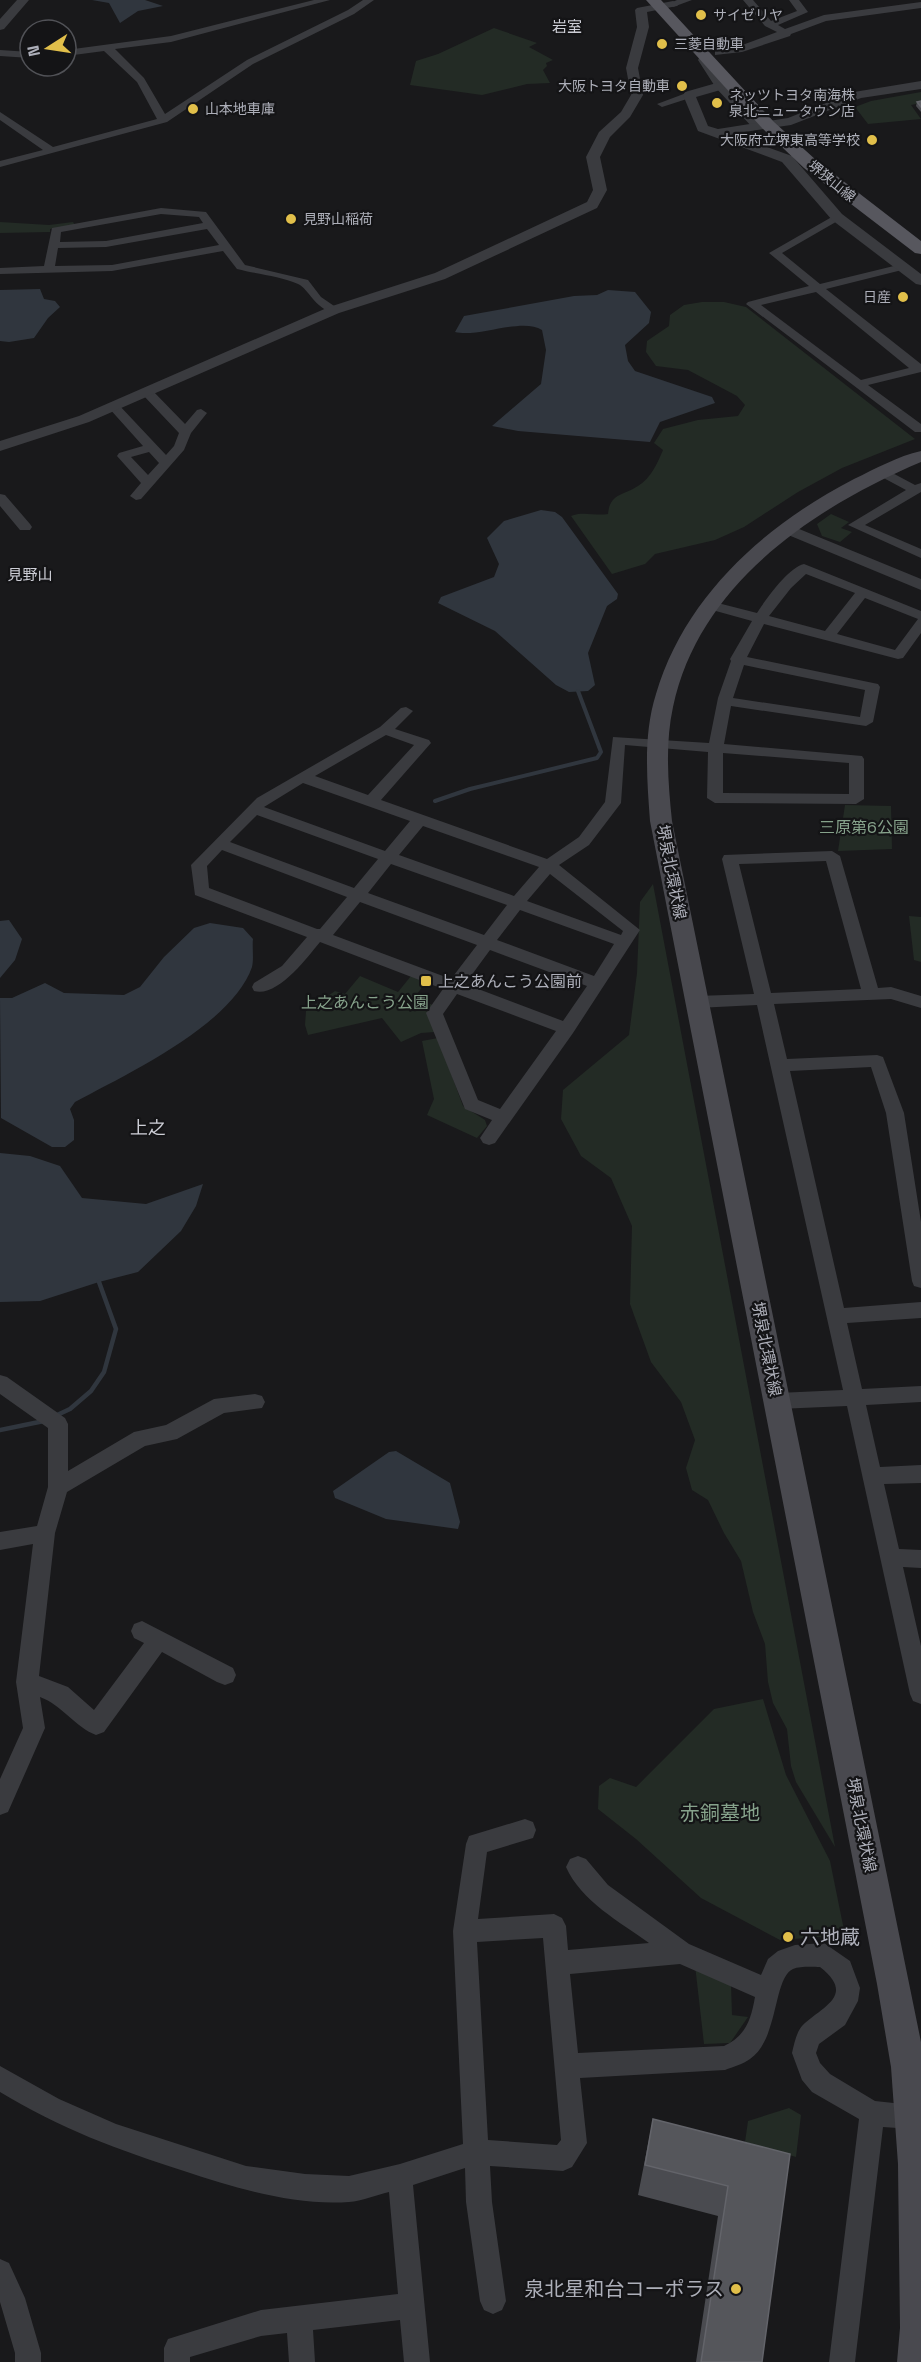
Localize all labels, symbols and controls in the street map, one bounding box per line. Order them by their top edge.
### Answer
place label: サイゼリヤ [713,6,783,24]
marker: サイゼリヤ [694,8,708,22]
district label: 岩室 [552,17,582,36]
north arrow [18,18,78,78]
place label: 三菱自動車 [674,35,744,53]
marker: 三菱自動車 [655,37,669,51]
text: N [22,44,45,58]
place label: 大阪トヨタ自動車 [558,77,670,95]
marker: 大阪トヨタ自動車 [675,79,689,93]
place label: ネッツトヨタ南海株 泉北ニュータウン店 [729,86,855,120]
marker: ネッツトヨタ南海株 泉北ニュータウン店 [710,96,724,110]
place label: 山本地車庫 [205,100,275,118]
marker: 山本地車庫 [186,102,200,116]
place label: 大阪府立堺東高等学校 [720,131,860,149]
marker: 大阪府立堺東高等学校 [865,133,879,147]
street label: 堺狭山線 [805,156,859,206]
place label: 見野山稲荷 [303,210,373,228]
marker: 見野山稲荷 [284,212,298,226]
place label: 日産 [863,288,891,306]
marker: 日産 [896,290,910,304]
district label: 見野山 [7,565,53,584]
park label: 三原第6公園 [819,817,909,838]
street label: 堺泉北環状線 [652,823,691,921]
place label: 上之あんこう公園前 [438,971,582,992]
marker: 上之あんこう公園前 [419,974,433,988]
park label: 上之あんこう公園 [301,992,429,1013]
district label: 上之 [130,1116,166,1139]
street label: 堺泉北環状線 [747,1300,786,1398]
street label: 堺泉北環状線 [842,1776,881,1874]
park label: 赤銅墓地 [680,1800,760,1826]
place label: 六地蔵 [800,1924,860,1950]
marker: 六地蔵 [781,1930,795,1944]
place label: 泉北星和台コーポラス [524,2276,724,2302]
marker: 泉北星和台コーポラス [729,2282,743,2296]

